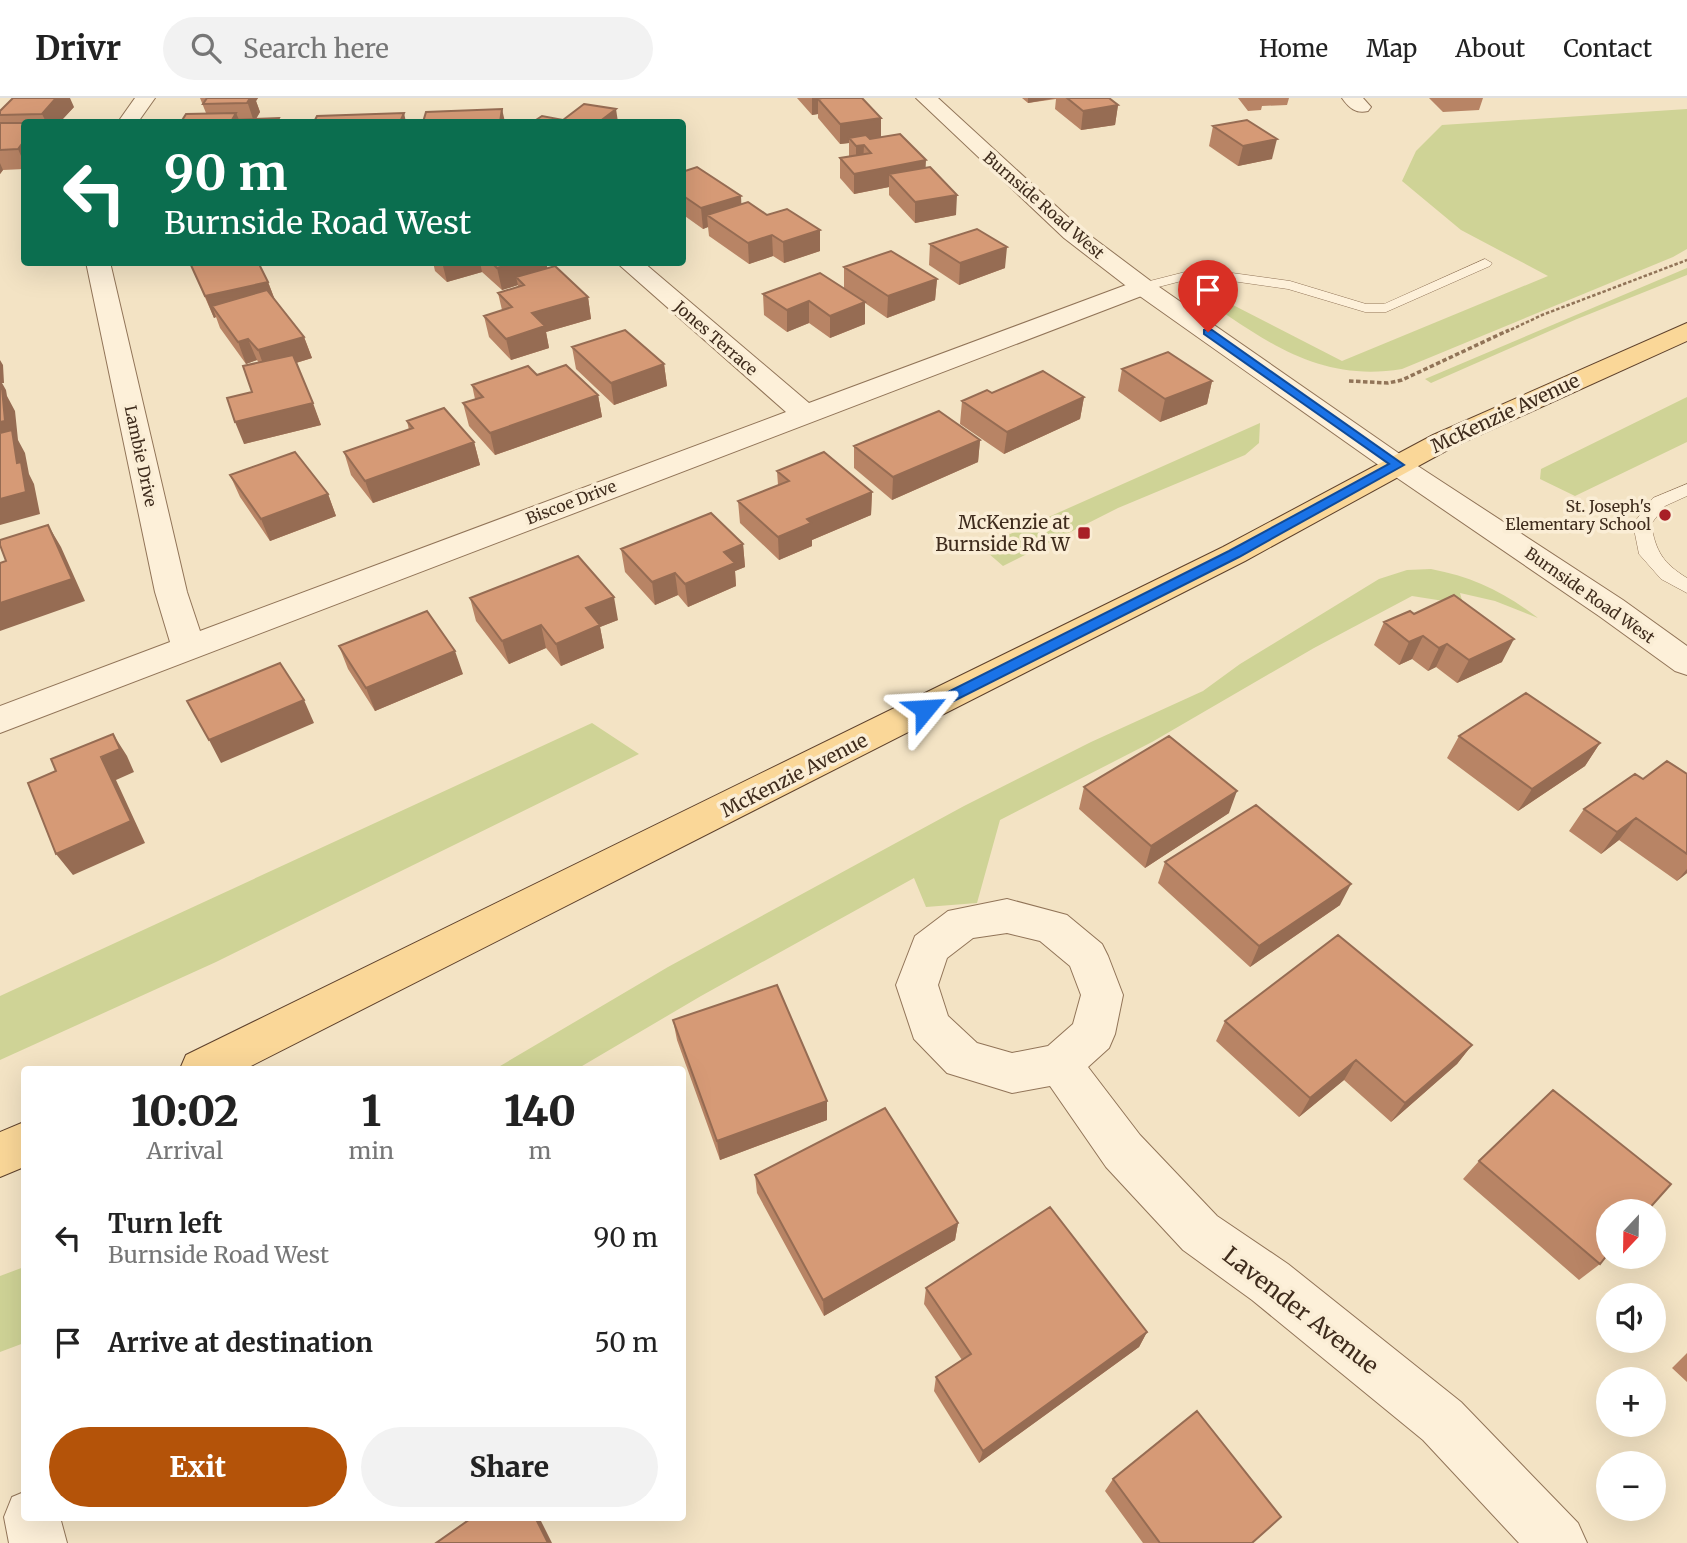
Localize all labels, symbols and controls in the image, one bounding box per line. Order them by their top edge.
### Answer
search box [163,17,653,80]
text: Drivr [35,28,121,69]
icon: search [187,29,225,67]
text: Search here [243,32,389,65]
text: Home [1259,33,1328,64]
text: Map [1366,33,1417,64]
text: About [1455,33,1525,64]
text: Contact [1563,33,1652,64]
text: 90 m [164,142,288,203]
icon: left [49,147,140,238]
street label: Burnside Road West [979,147,1109,263]
text: Burnside Road West [164,203,471,243]
pin [1178,260,1238,332]
icon: arrive [1189,271,1227,309]
street label: Jones Terrace [670,296,762,380]
street label: McKenzie Avenue [1427,368,1583,458]
street label: Lambie Drive [121,404,161,508]
street label: Biscoe Drive [523,476,619,528]
place label: St. Joseph's Elementary School [1505,496,1651,534]
marker: St. Joseph's Elementary School [1657,507,1673,523]
place label: McKenzie at Burnside Rd W [935,510,1071,556]
marker: McKenzie at Burnside Rd W [1076,525,1092,541]
street label: Burnside Road West [1521,543,1659,648]
position arrow [888,672,962,746]
street label: McKenzie Avenue [717,728,871,822]
text: 10:02 [131,1085,239,1137]
text: 1 [362,1085,381,1137]
text: 140 [504,1085,576,1137]
text: Arrival [146,1136,223,1165]
text: min [349,1136,394,1165]
text: m [529,1136,551,1165]
north arrow [1596,1199,1666,1269]
map controls [1596,1199,1666,1521]
text: Turn left [108,1207,222,1240]
icon: left [49,1219,87,1257]
text: 90 m [594,1221,658,1254]
text: Burnside Road West [108,1240,329,1269]
street label: Lavender Avenue [1217,1240,1385,1380]
button: sound [1596,1283,1666,1353]
icon: arrive [49,1324,87,1362]
text: Arrive at destination [108,1326,373,1359]
text: 50 m [594,1326,658,1359]
button: + [1596,1367,1666,1437]
button: Exit [49,1427,347,1507]
button: Share [361,1427,658,1507]
button: − [1596,1451,1666,1521]

